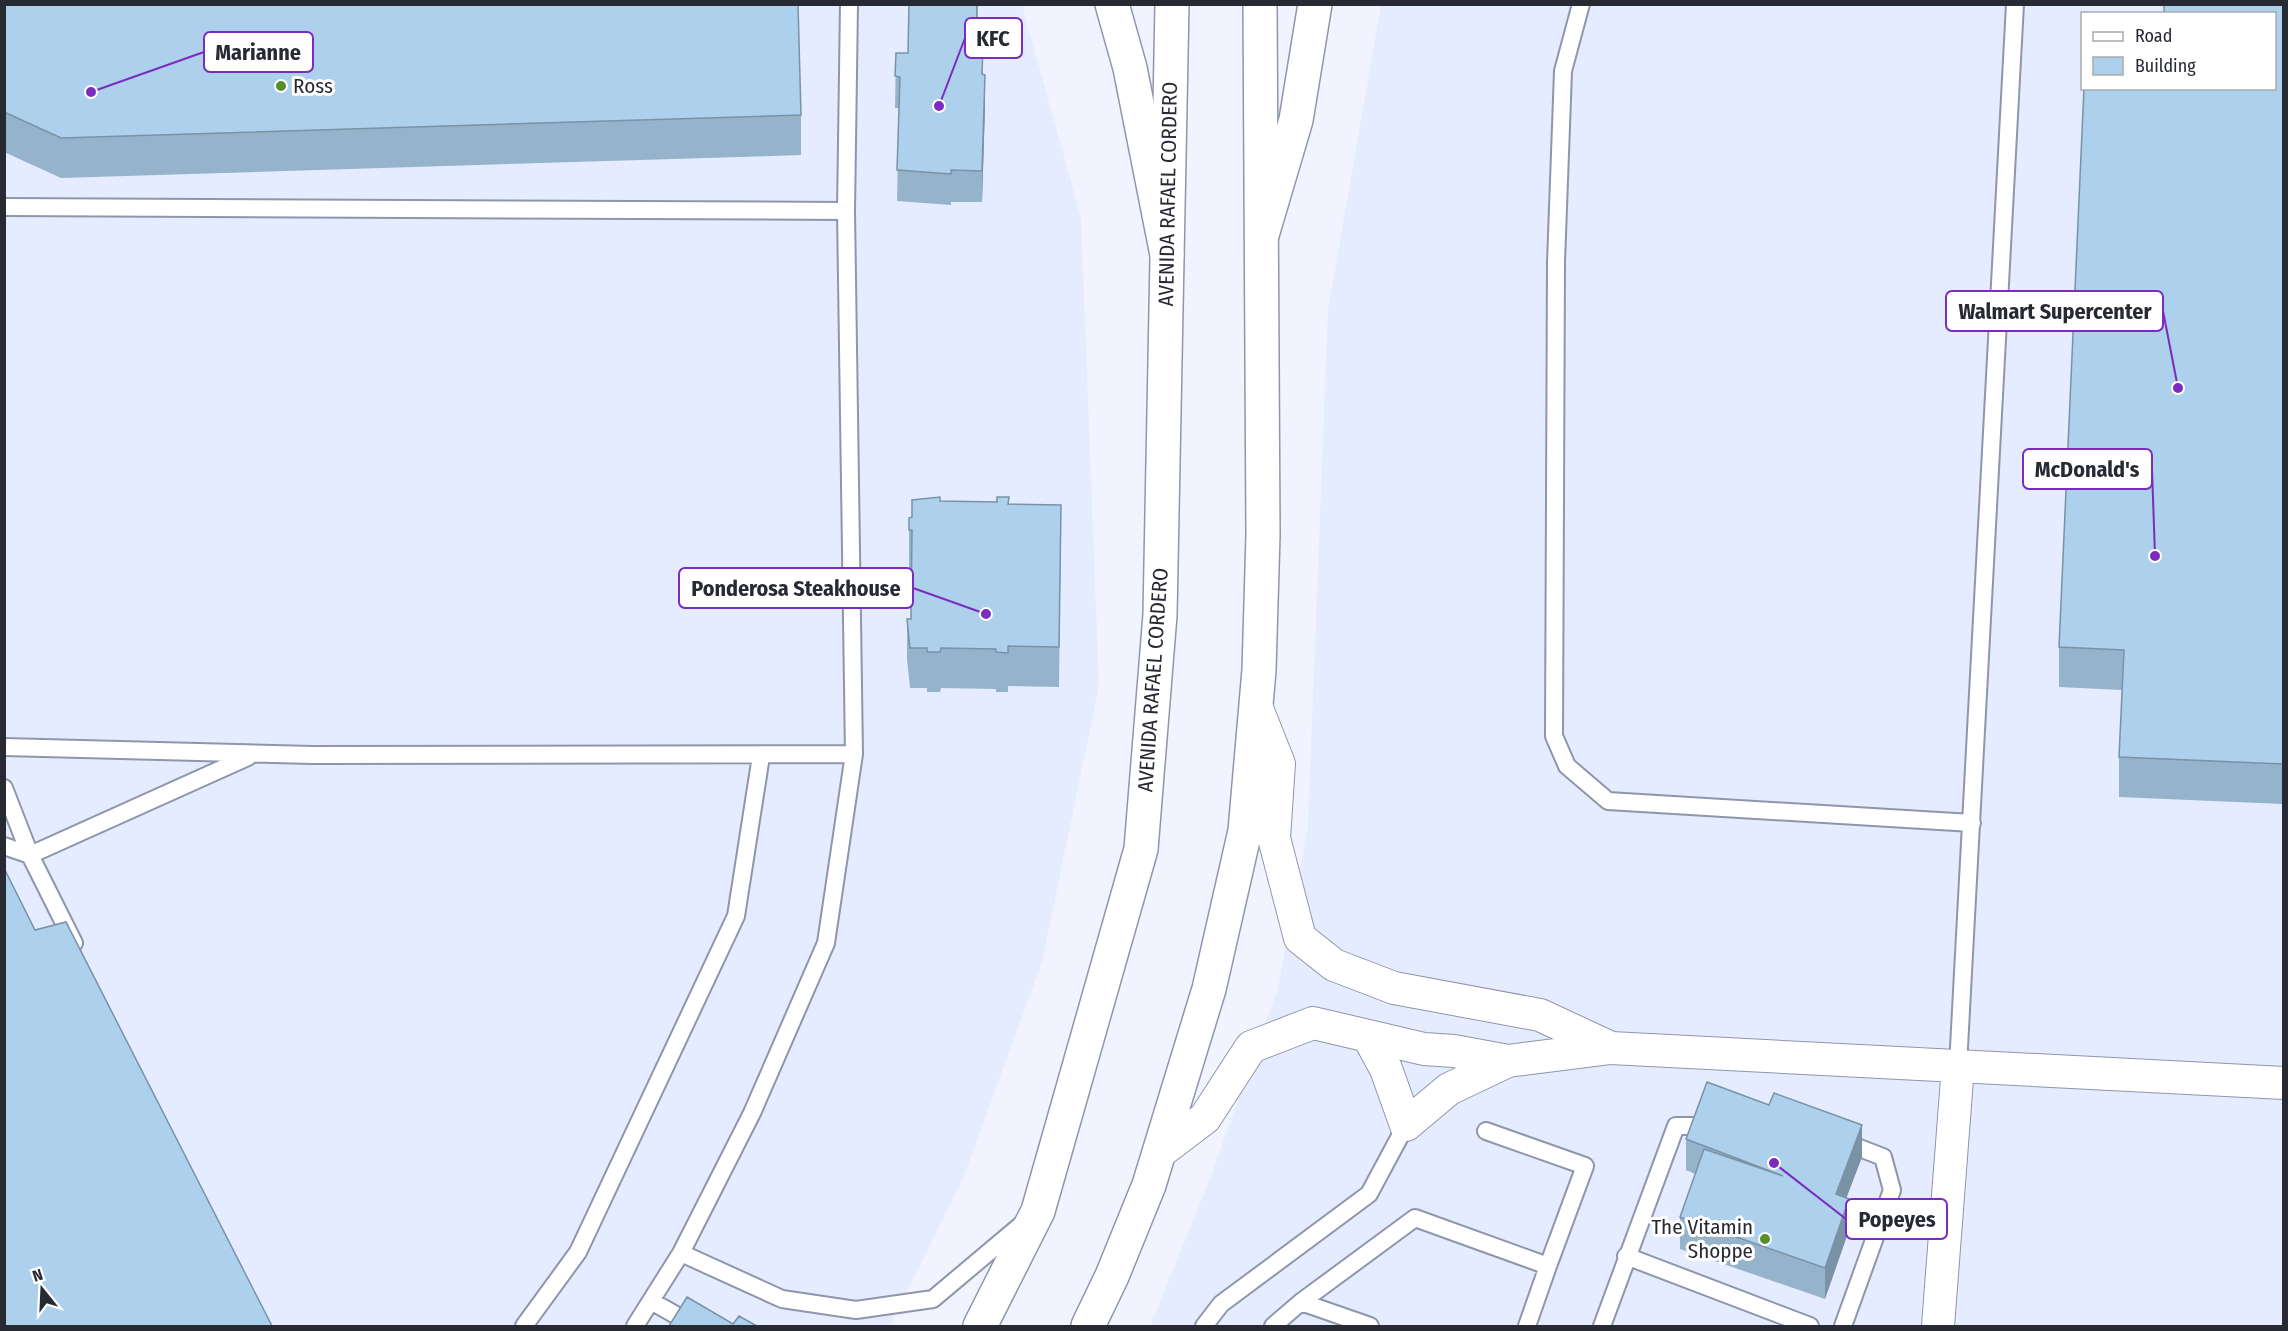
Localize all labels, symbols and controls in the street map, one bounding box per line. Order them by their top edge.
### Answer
legend [2081,12,2276,90]
callout: KFC [965,18,1022,58]
text: KFC [976,25,1010,52]
text: Road [2135,25,2172,47]
callout: Marianne [204,32,313,72]
text: Marianne [215,39,301,66]
text: Building [2135,55,2196,77]
place label: Ross [293,73,333,99]
marker: Ross [274,79,288,93]
street label: AVENIDA RAFAEL CORDERO [1153,81,1183,307]
callout: Walmart Supercenter [1946,291,2163,331]
text: Walmart Supercenter [1959,298,2152,325]
callout: McDonald's [2023,449,2152,489]
text: McDonald's [2035,456,2140,483]
street label: AVENIDA RAFAEL CORDERO [1132,567,1174,793]
callout: Ponderosa Steakhouse [679,568,913,608]
text: Ponderosa Steakhouse [691,575,901,602]
callout: Popeyes [1846,1199,1947,1239]
text: Popeyes [1858,1206,1936,1233]
place label: The Vitamin Shoppe [1651,1214,1753,1264]
marker: The Vitamin Shoppe [1758,1232,1772,1246]
north arrow [12,1259,72,1319]
text: N [30,1265,45,1286]

